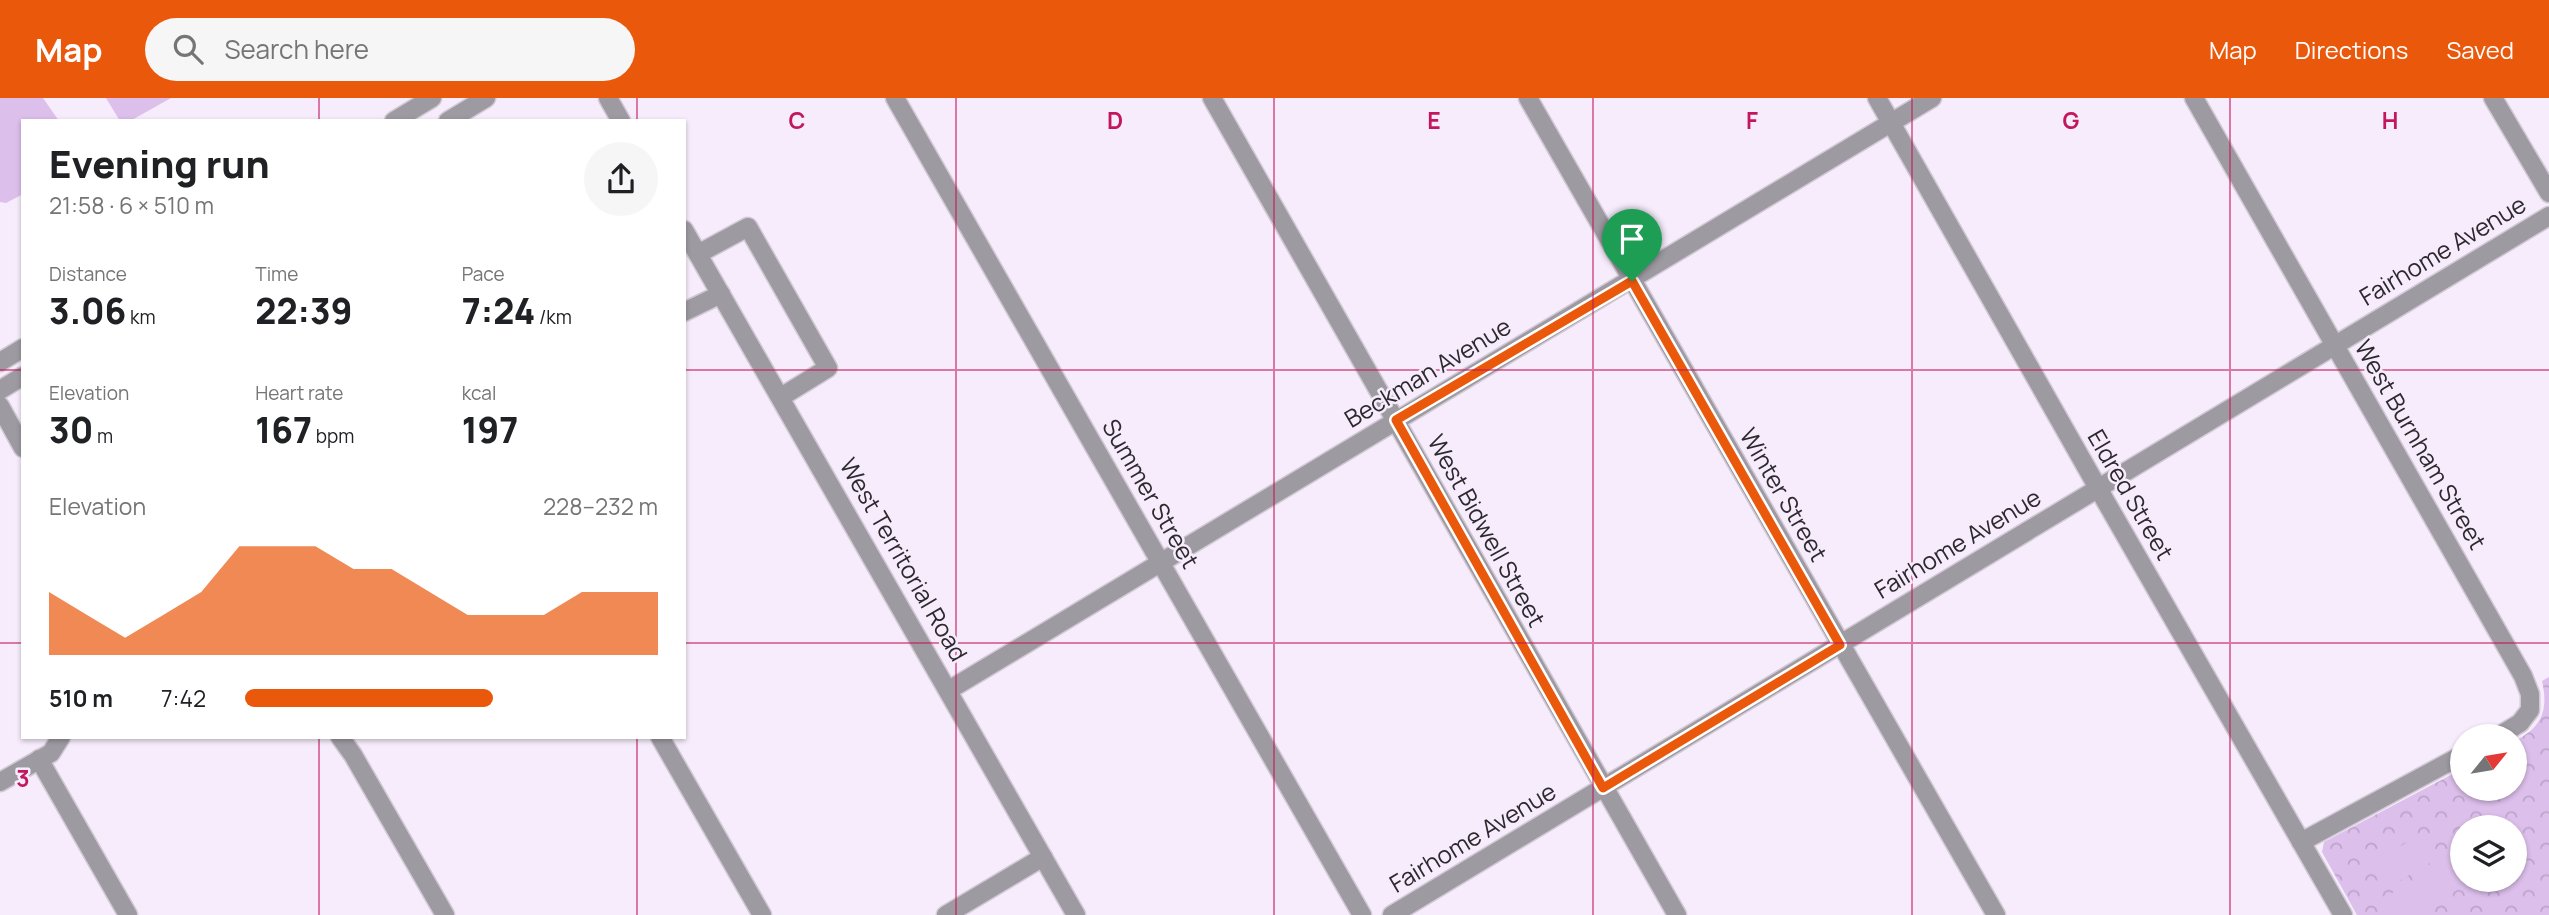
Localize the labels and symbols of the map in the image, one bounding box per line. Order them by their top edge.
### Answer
text: C [789,104,806,136]
text: D [1107,104,1123,136]
text: E [1427,104,1441,136]
text: F [1746,104,1758,136]
text: G [2063,104,2080,136]
text: H [2382,104,2398,136]
street label: Fairhome Avenue [2353,187,2532,313]
pin [1602,209,1662,281]
street label: Beckman Avenue [1338,309,1517,434]
street label: West Burnham Street [2348,333,2495,555]
street label: Summer Street [1095,412,1208,574]
street label: Winter Street [1733,422,1836,567]
street label: Eldred Street [2081,423,2182,565]
street label: West Bidwell Street [1421,428,1554,632]
street label: West Territorial Road [833,452,976,667]
street label: Fairhome Avenue [1868,480,2047,606]
north arrow [2450,724,2527,802]
text: 3 [16,762,30,794]
street label: Fairhome Avenue [1383,774,1562,900]

